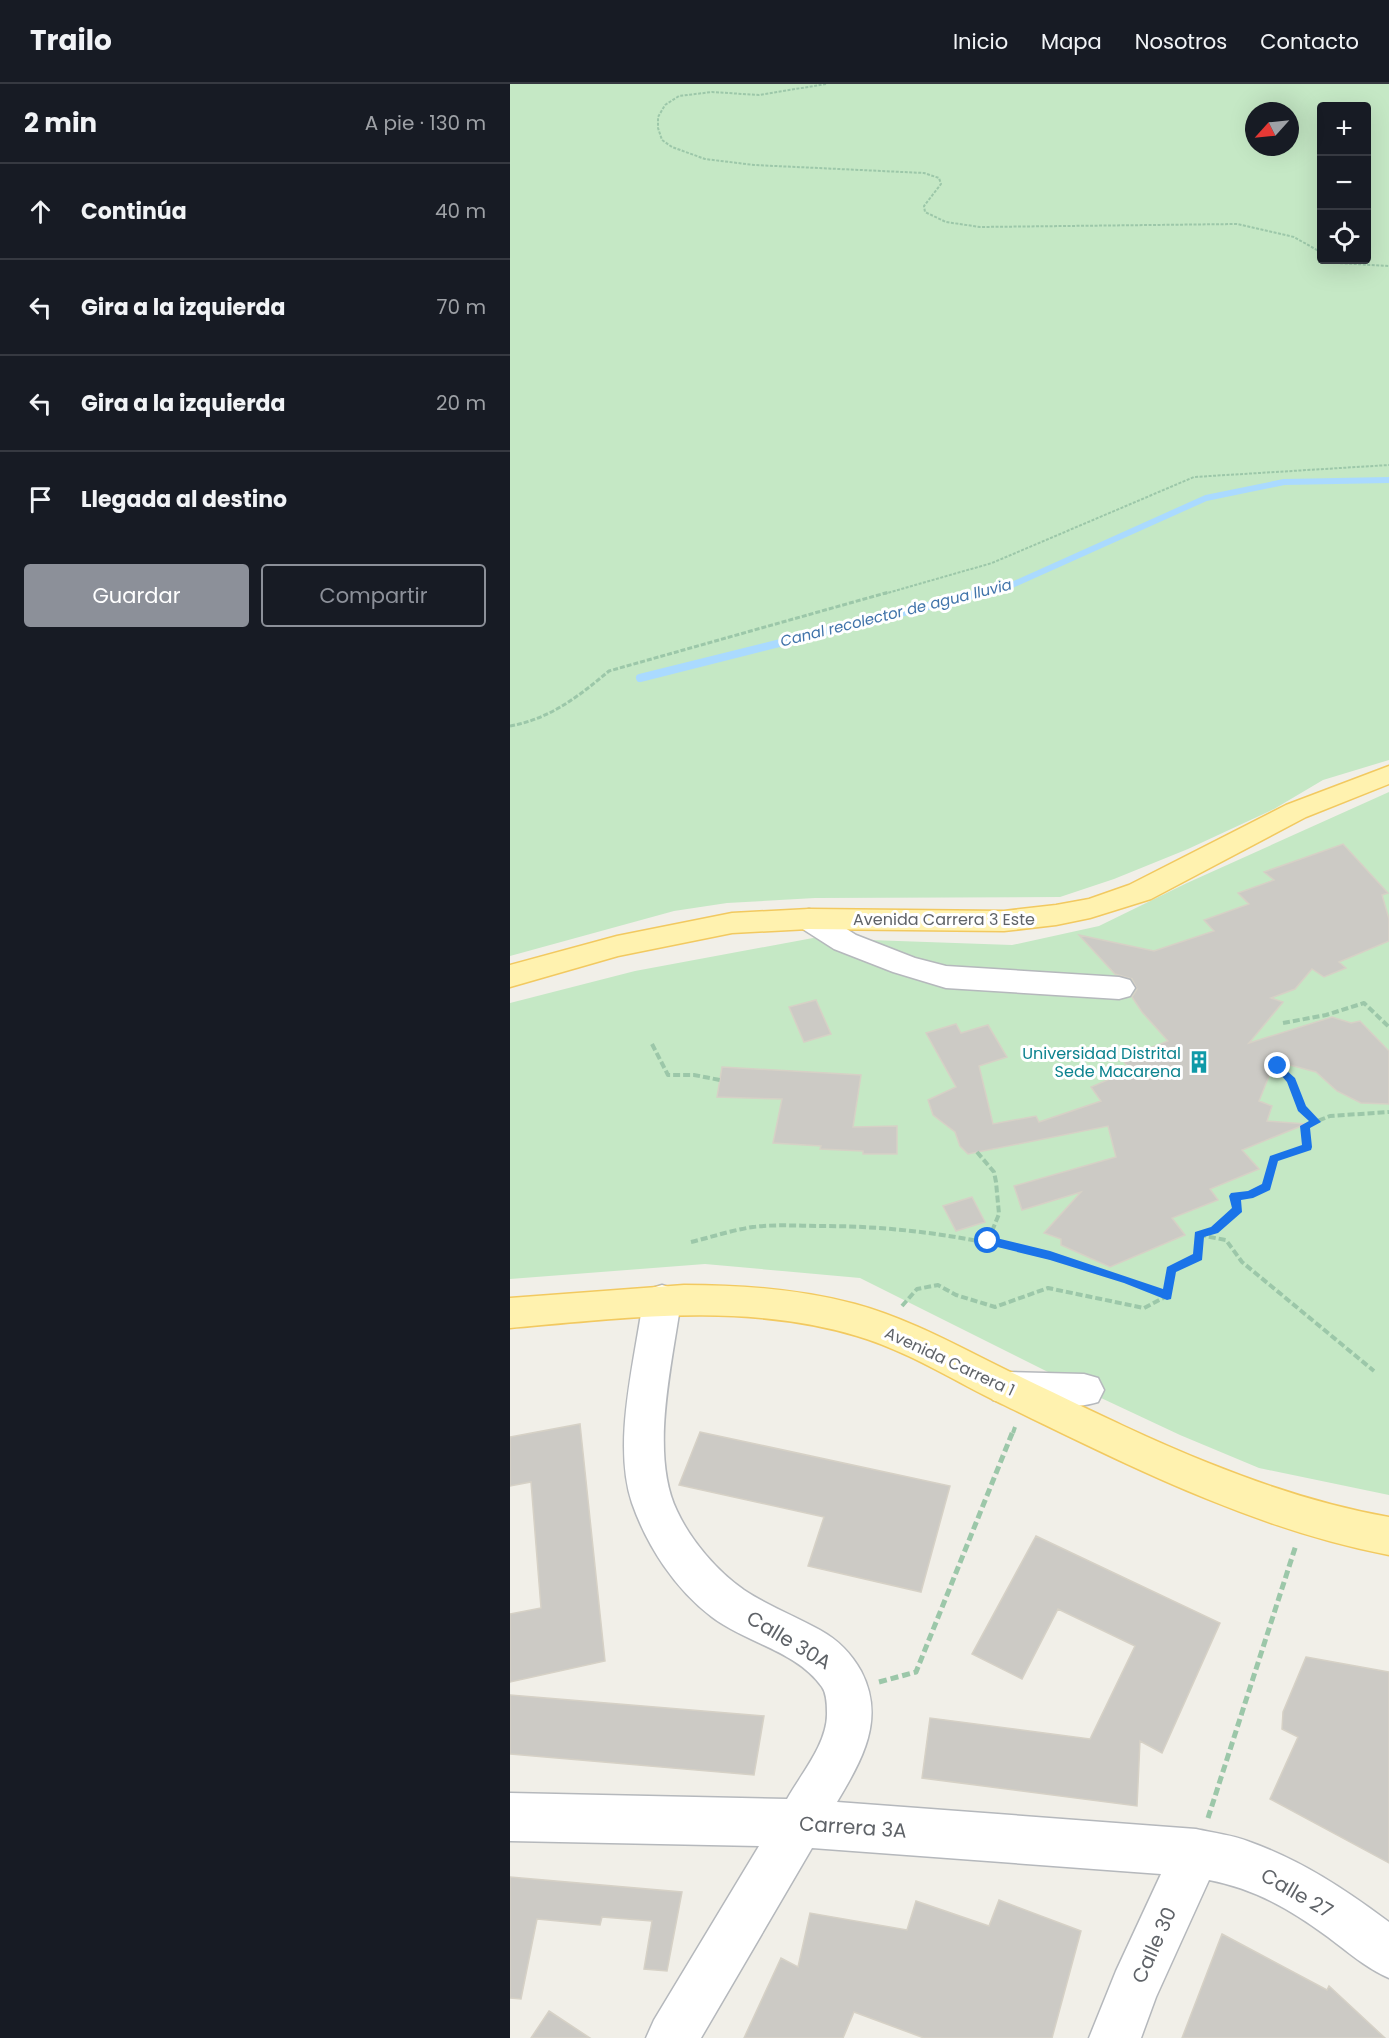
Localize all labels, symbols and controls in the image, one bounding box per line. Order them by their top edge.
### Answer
text: Trailo [30,21,112,60]
text: Inicio [953,27,1008,56]
text: Mapa [1041,27,1102,56]
text: Nosotros [1135,27,1227,56]
text: Contacto [1260,27,1359,56]
north arrow [1245,102,1299,156]
map controls [1317,102,1371,264]
button: + [1317,102,1371,156]
text: 2 min [24,105,97,141]
text: A pie · 130 m [365,109,486,137]
button: − [1317,156,1371,210]
icon: ahead [24,195,57,228]
text: Continúa [81,196,187,227]
text: 40 m [435,197,486,225]
button: locate [1317,210,1371,264]
icon: left [24,291,57,324]
text: Gira a la izquierda [81,292,285,323]
text: 70 m [437,293,486,321]
icon: left [24,387,57,420]
text: Gira a la izquierda [81,388,285,419]
text: 20 m [436,389,486,417]
icon: arrive [24,483,57,516]
text: Llegada al destino [81,484,287,515]
button: Guardar [24,564,249,627]
button: Compartir [261,564,486,627]
water label: Canal recolector de agua lluvia [778,574,1014,652]
street label: Avenida Carrera 3 Este [853,908,1035,931]
place label: Universidad Distrital Sede Macarena [1022,1042,1181,1083]
building icon: Universidad Distrital Sede Macarena [1186,1049,1212,1075]
route end [1264,1052,1290,1078]
route start [974,1227,1000,1253]
street label: Avenida Carrera 1 [881,1321,1019,1402]
street label: Calle 30A [741,1604,837,1676]
street label: Carrera 3A [798,1809,908,1845]
street label: Calle 27 [1256,1861,1338,1925]
street label: Calle 30 [1125,1902,1183,1988]

